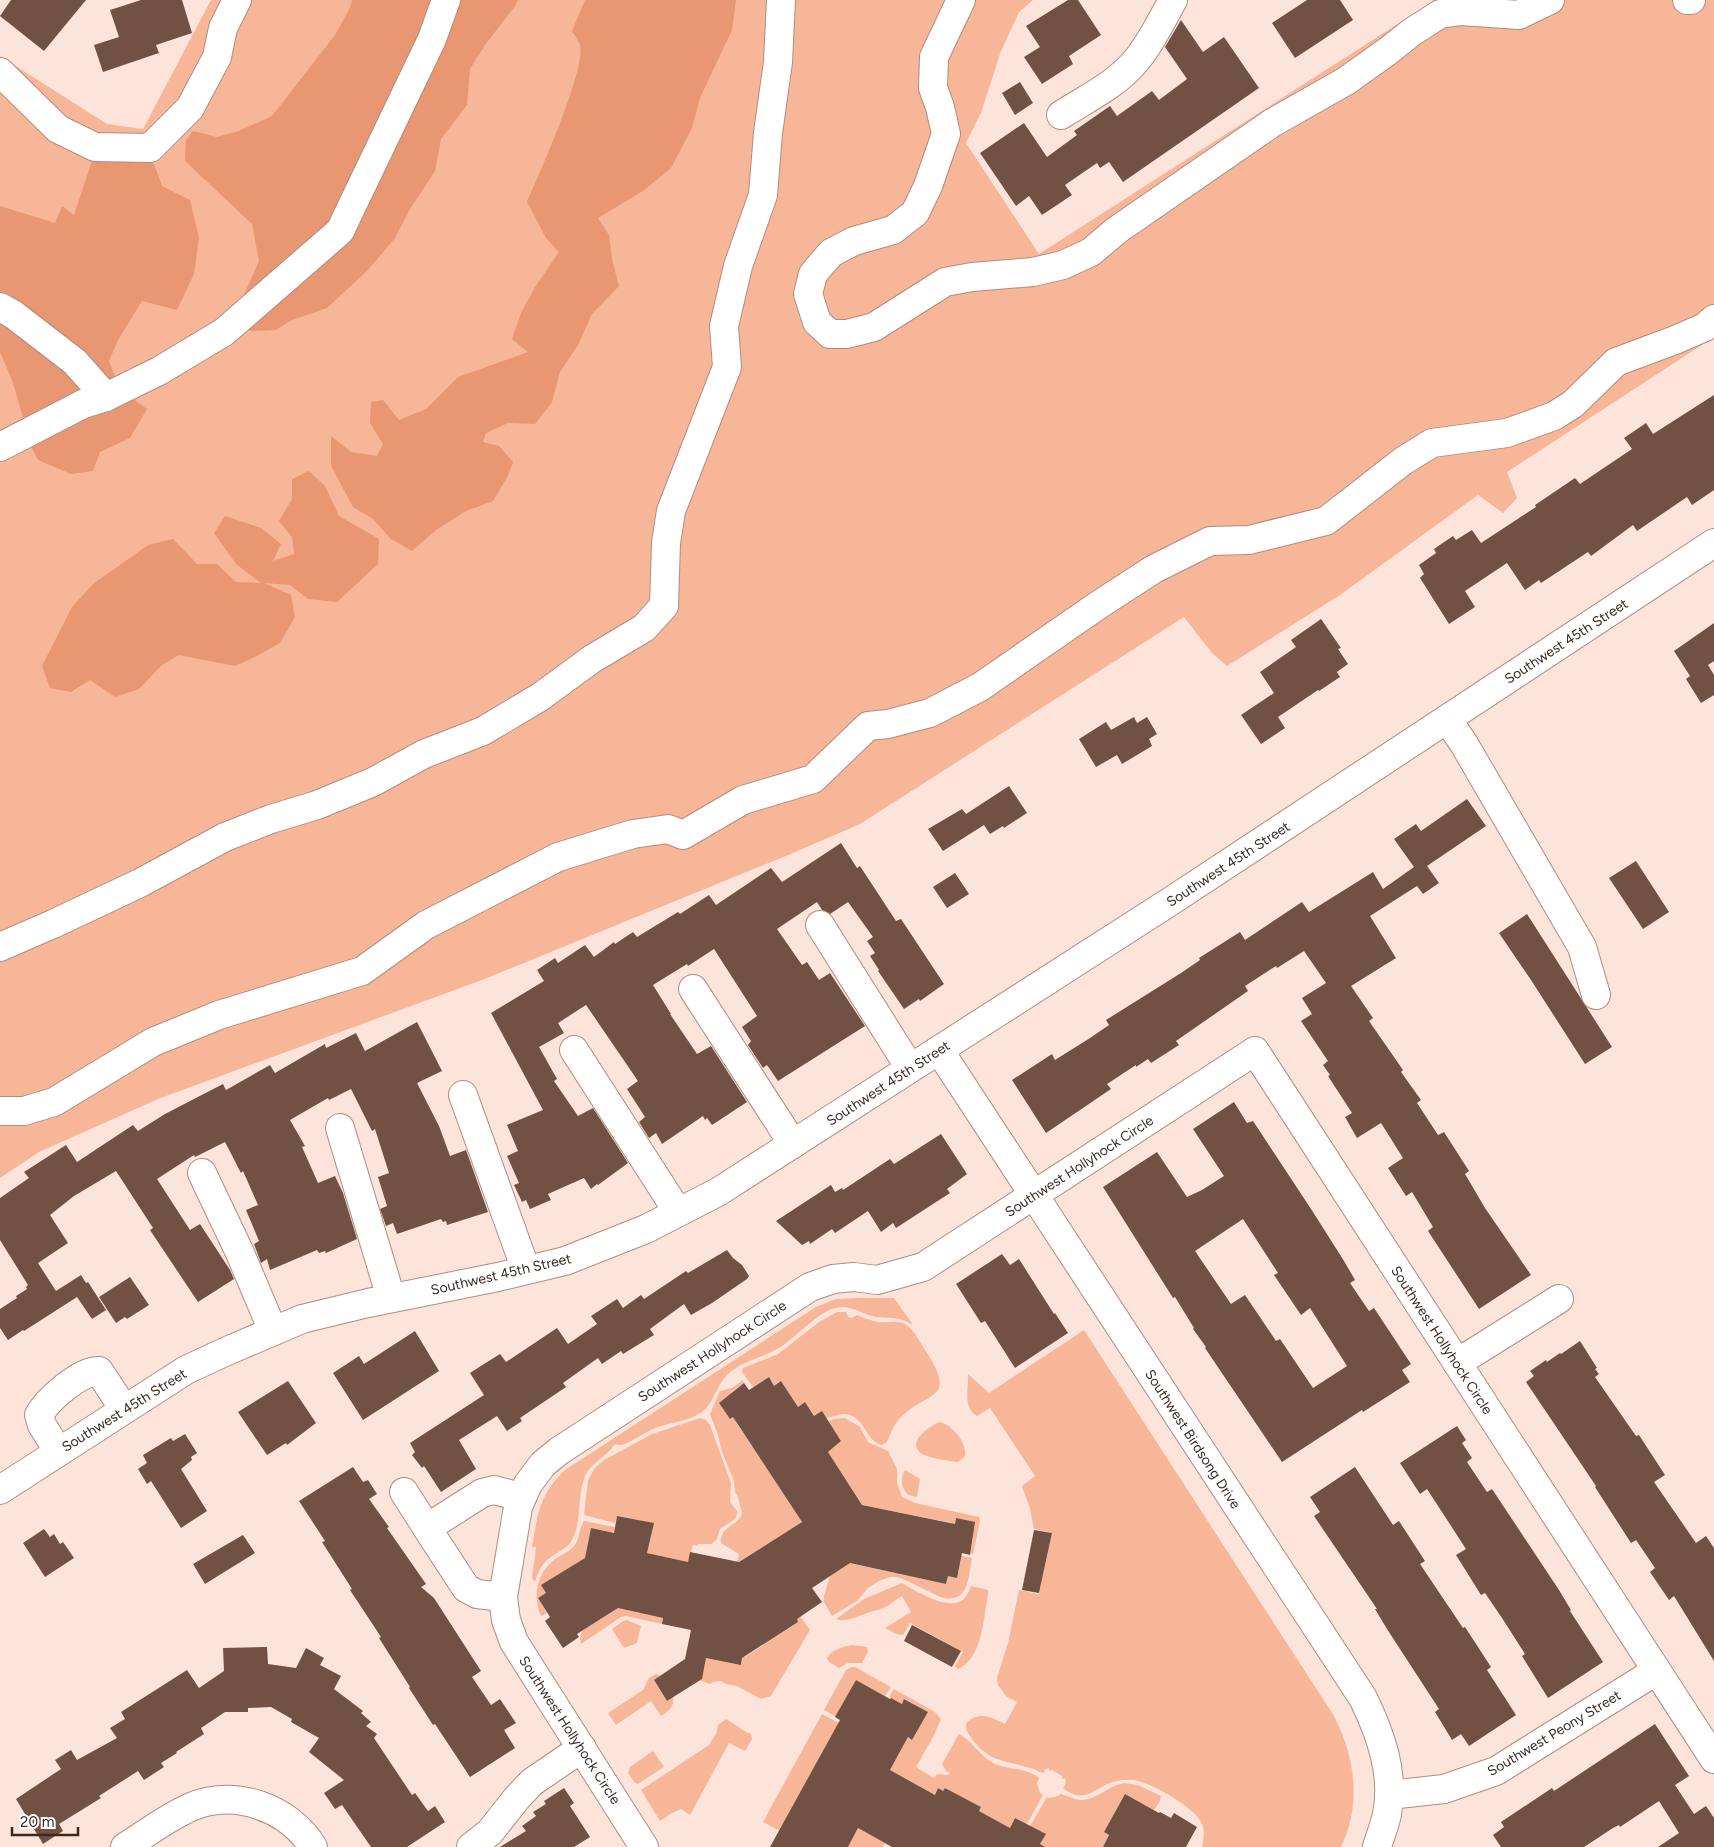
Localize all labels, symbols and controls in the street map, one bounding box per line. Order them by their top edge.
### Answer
street label: Southwest 45th Street [1501,595,1631,688]
street label: Southwest 45th Street [1163,818,1293,911]
street label: Southwest 45th Street [823,1037,953,1130]
street label: Southwest Hollyhock Circle [1002,1112,1157,1221]
street label: Southwest 45th Street [429,1250,573,1299]
street label: Southwest Hollyhock Circle [1387,1263,1496,1418]
street label: Southwest Hollyhock Circle [635,1297,790,1406]
street label: Southwest 45th Street [59,1365,190,1456]
street label: Southwest Birdsong Drive [1141,1367,1244,1512]
street label: Southwest Hollyhock Circle [515,1653,624,1808]
street label: Southwest Peony Street [1484,1687,1624,1780]
scale bar [12,1804,79,1836]
text: 20 m [20,1813,54,1831]

